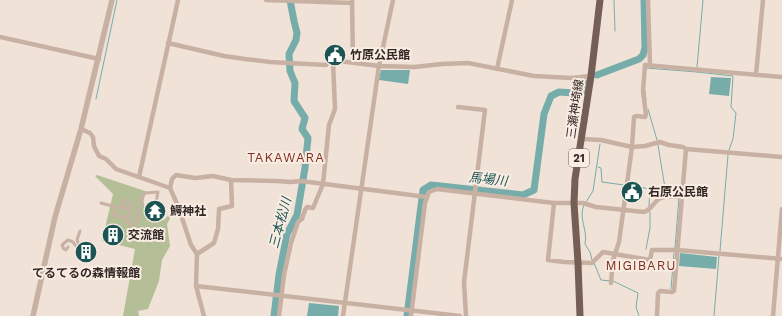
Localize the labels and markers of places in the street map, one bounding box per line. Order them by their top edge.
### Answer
public building icon: 竹原公民館 [322,42,348,68]
place label: 竹原公民館 [350,48,410,62]
public building icon: 右原公民館 [619,179,645,205]
place label: 右原公民館 [648,185,708,199]
temple icon: 鰐神社 [142,198,168,224]
place label: 鰐神社 [170,204,206,218]
building icon: 交流館 [100,222,126,248]
place label: 交流館 [128,228,164,242]
building icon: てるてるの森情報館 [73,239,99,265]
place label: てるてるの森情報館 [32,266,140,280]

